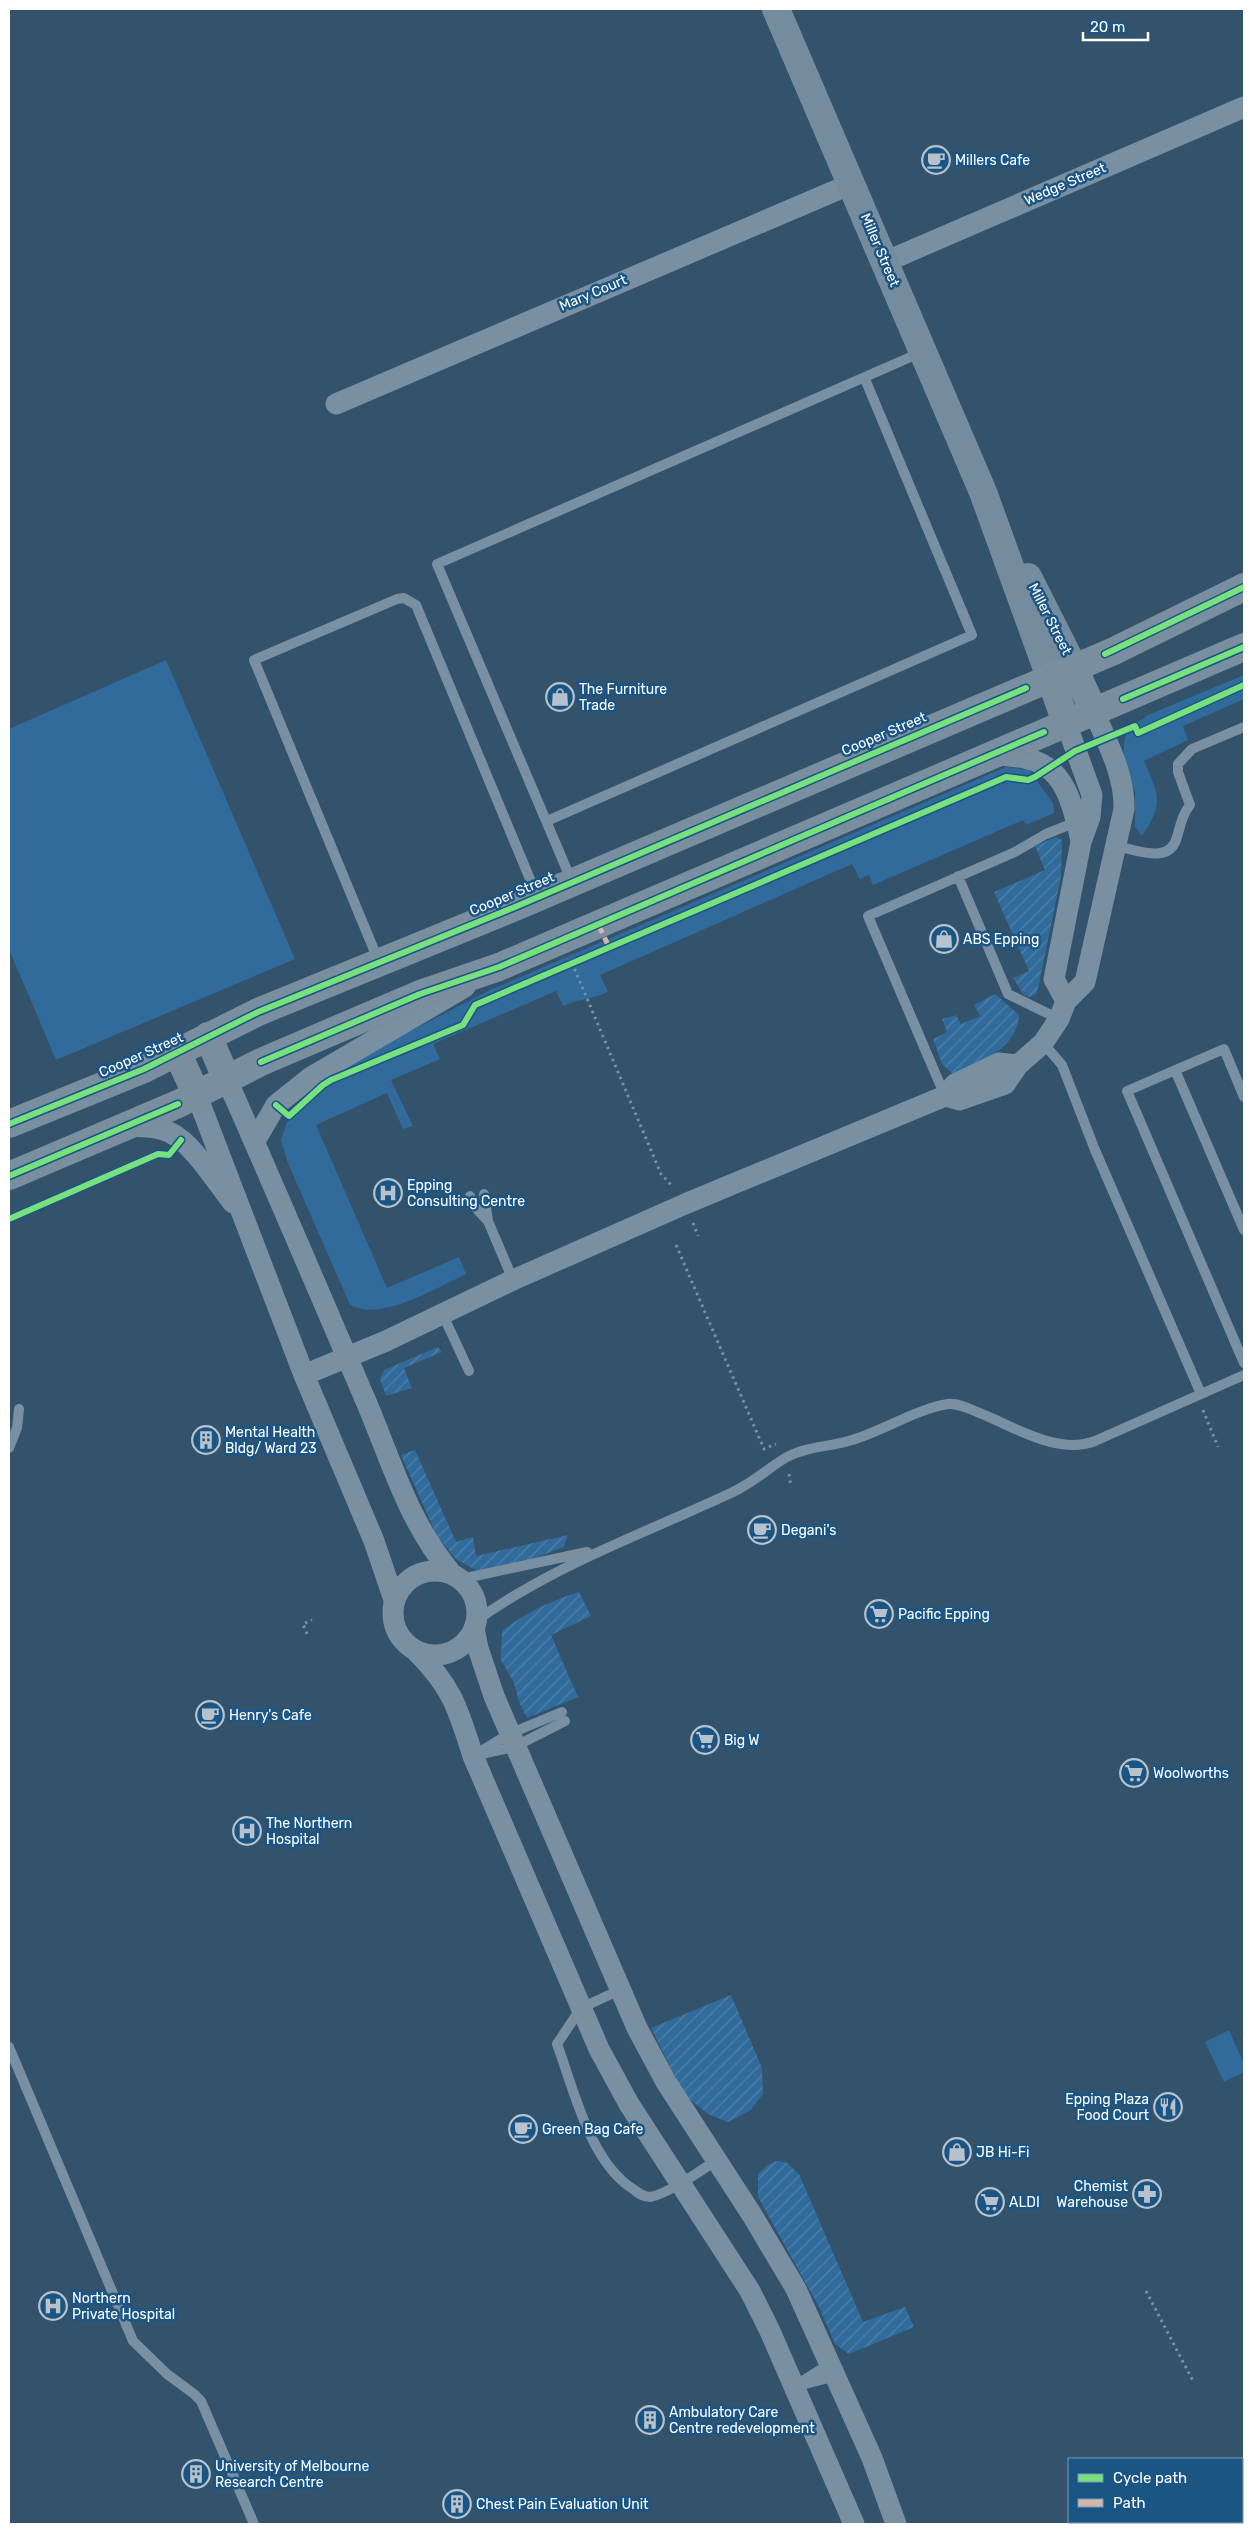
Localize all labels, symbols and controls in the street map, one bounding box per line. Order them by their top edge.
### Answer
scale bar [1083,10,1148,42]
text: 20 m [1090,18,1125,36]
cafe icon: Millers Cafe [921,145,951,175]
place label: Millers Cafe [955,152,1030,169]
street label: Wedge Street [1022,159,1109,209]
street label: Miller Street [857,211,903,290]
street label: Mary Court [557,271,630,315]
street label: Miller Street [1025,580,1076,658]
place label: The Furniture Trade [579,681,667,714]
shop icon: The Furniture Trade [545,682,575,712]
street label: Cooper Street [839,708,929,760]
street label: Cooper Street [467,868,557,920]
shop icon: ABS Epping [929,924,959,954]
place label: ABS Epping [963,931,1039,948]
street label: Cooper Street [96,1029,186,1081]
place label: Epping Consulting Centre [407,1177,525,1210]
hospital icon: Epping Consulting Centre [373,1178,403,1208]
place label: Mental Health Bldg/ Ward 23 [225,1424,317,1457]
building icon: Mental Health Bldg/ Ward 23 [191,1425,221,1455]
cafe icon: Degani's [747,1515,777,1545]
place label: Degani's [781,1522,836,1539]
supermarket icon: Pacific Epping [864,1599,894,1629]
place label: Pacific Epping [898,1606,990,1623]
cafe icon: Henry's Cafe [195,1700,225,1730]
place label: Henry's Cafe [229,1707,312,1724]
supermarket icon: Big W [690,1725,720,1755]
place label: Big W [724,1732,760,1749]
supermarket icon: Woolworths [1119,1758,1149,1788]
place label: Woolworths [1153,1765,1229,1782]
place label: The Northern Hospital [266,1815,352,1848]
hospital icon: The Northern Hospital [232,1816,262,1846]
place label: Epping Plaza Food Court [1065,2091,1150,2124]
restaurant icon: Epping Plaza Food Court [1153,2092,1183,2122]
cafe icon: Green Bag Cafe [508,2114,538,2144]
place label: Green Bag Cafe [542,2121,643,2138]
shop icon: JB Hi-Fi [942,2137,972,2167]
place label: JB Hi-Fi [976,2144,1029,2161]
place label: Chemist Warehouse [1056,2178,1129,2211]
pharmacy icon: Chemist Warehouse [1132,2179,1162,2209]
supermarket icon: ALDI [975,2187,1005,2217]
place label: ALDI [1009,2194,1040,2211]
place label: Northern Private Hospital [72,2290,175,2323]
hospital icon: Northern Private Hospital [38,2291,68,2321]
place label: Ambulatory Care Centre redevelopment [669,2404,815,2437]
building icon: Ambulatory Care Centre redevelopment [635,2405,665,2435]
place label: University of Melbourne Research Centre [215,2458,370,2491]
legend [1068,2458,1243,2523]
building icon: University of Melbourne Research Centre [181,2459,211,2489]
text: Cycle path [1113,2469,1187,2487]
building icon: Chest Pain Evaluation Unit [442,2489,472,2519]
text: Path [1113,2494,1146,2512]
place label: Chest Pain Evaluation Unit [476,2496,649,2513]

